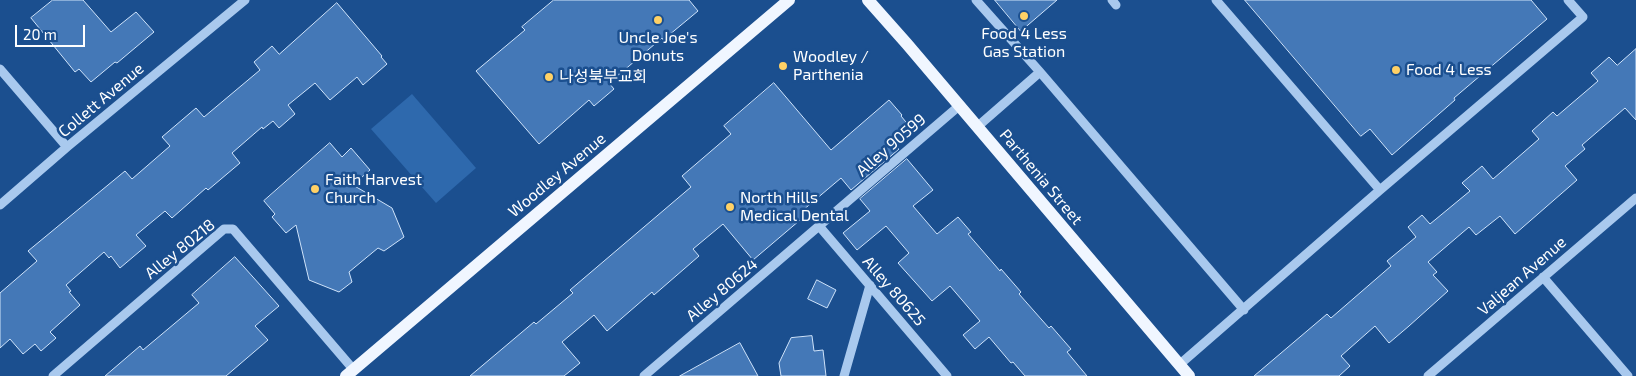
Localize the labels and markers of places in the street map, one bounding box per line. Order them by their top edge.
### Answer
marker: Food 4 Less Gas Station [1018,10,1030,22]
marker: Uncle Joe's Donuts [652,14,664,26]
place label: Food 4 Less Gas Station [981,24,1067,62]
place label: Uncle Joe's Donuts [618,28,698,66]
place label: Woodley / Parthenia [793,47,869,85]
marker: Woodley / Parthenia [777,60,789,72]
place label: Food 4 Less [1406,60,1492,80]
marker: Food 4 Less [1390,64,1402,76]
place label: 나성북부교회 [559,67,647,87]
marker: 나성북부교회 [543,71,555,83]
place label: Faith Harvest Church [325,170,422,208]
marker: Faith Harvest Church [309,183,321,195]
place label: North Hills Medical Dental [740,188,849,226]
marker: North Hills Medical Dental [724,201,736,213]

